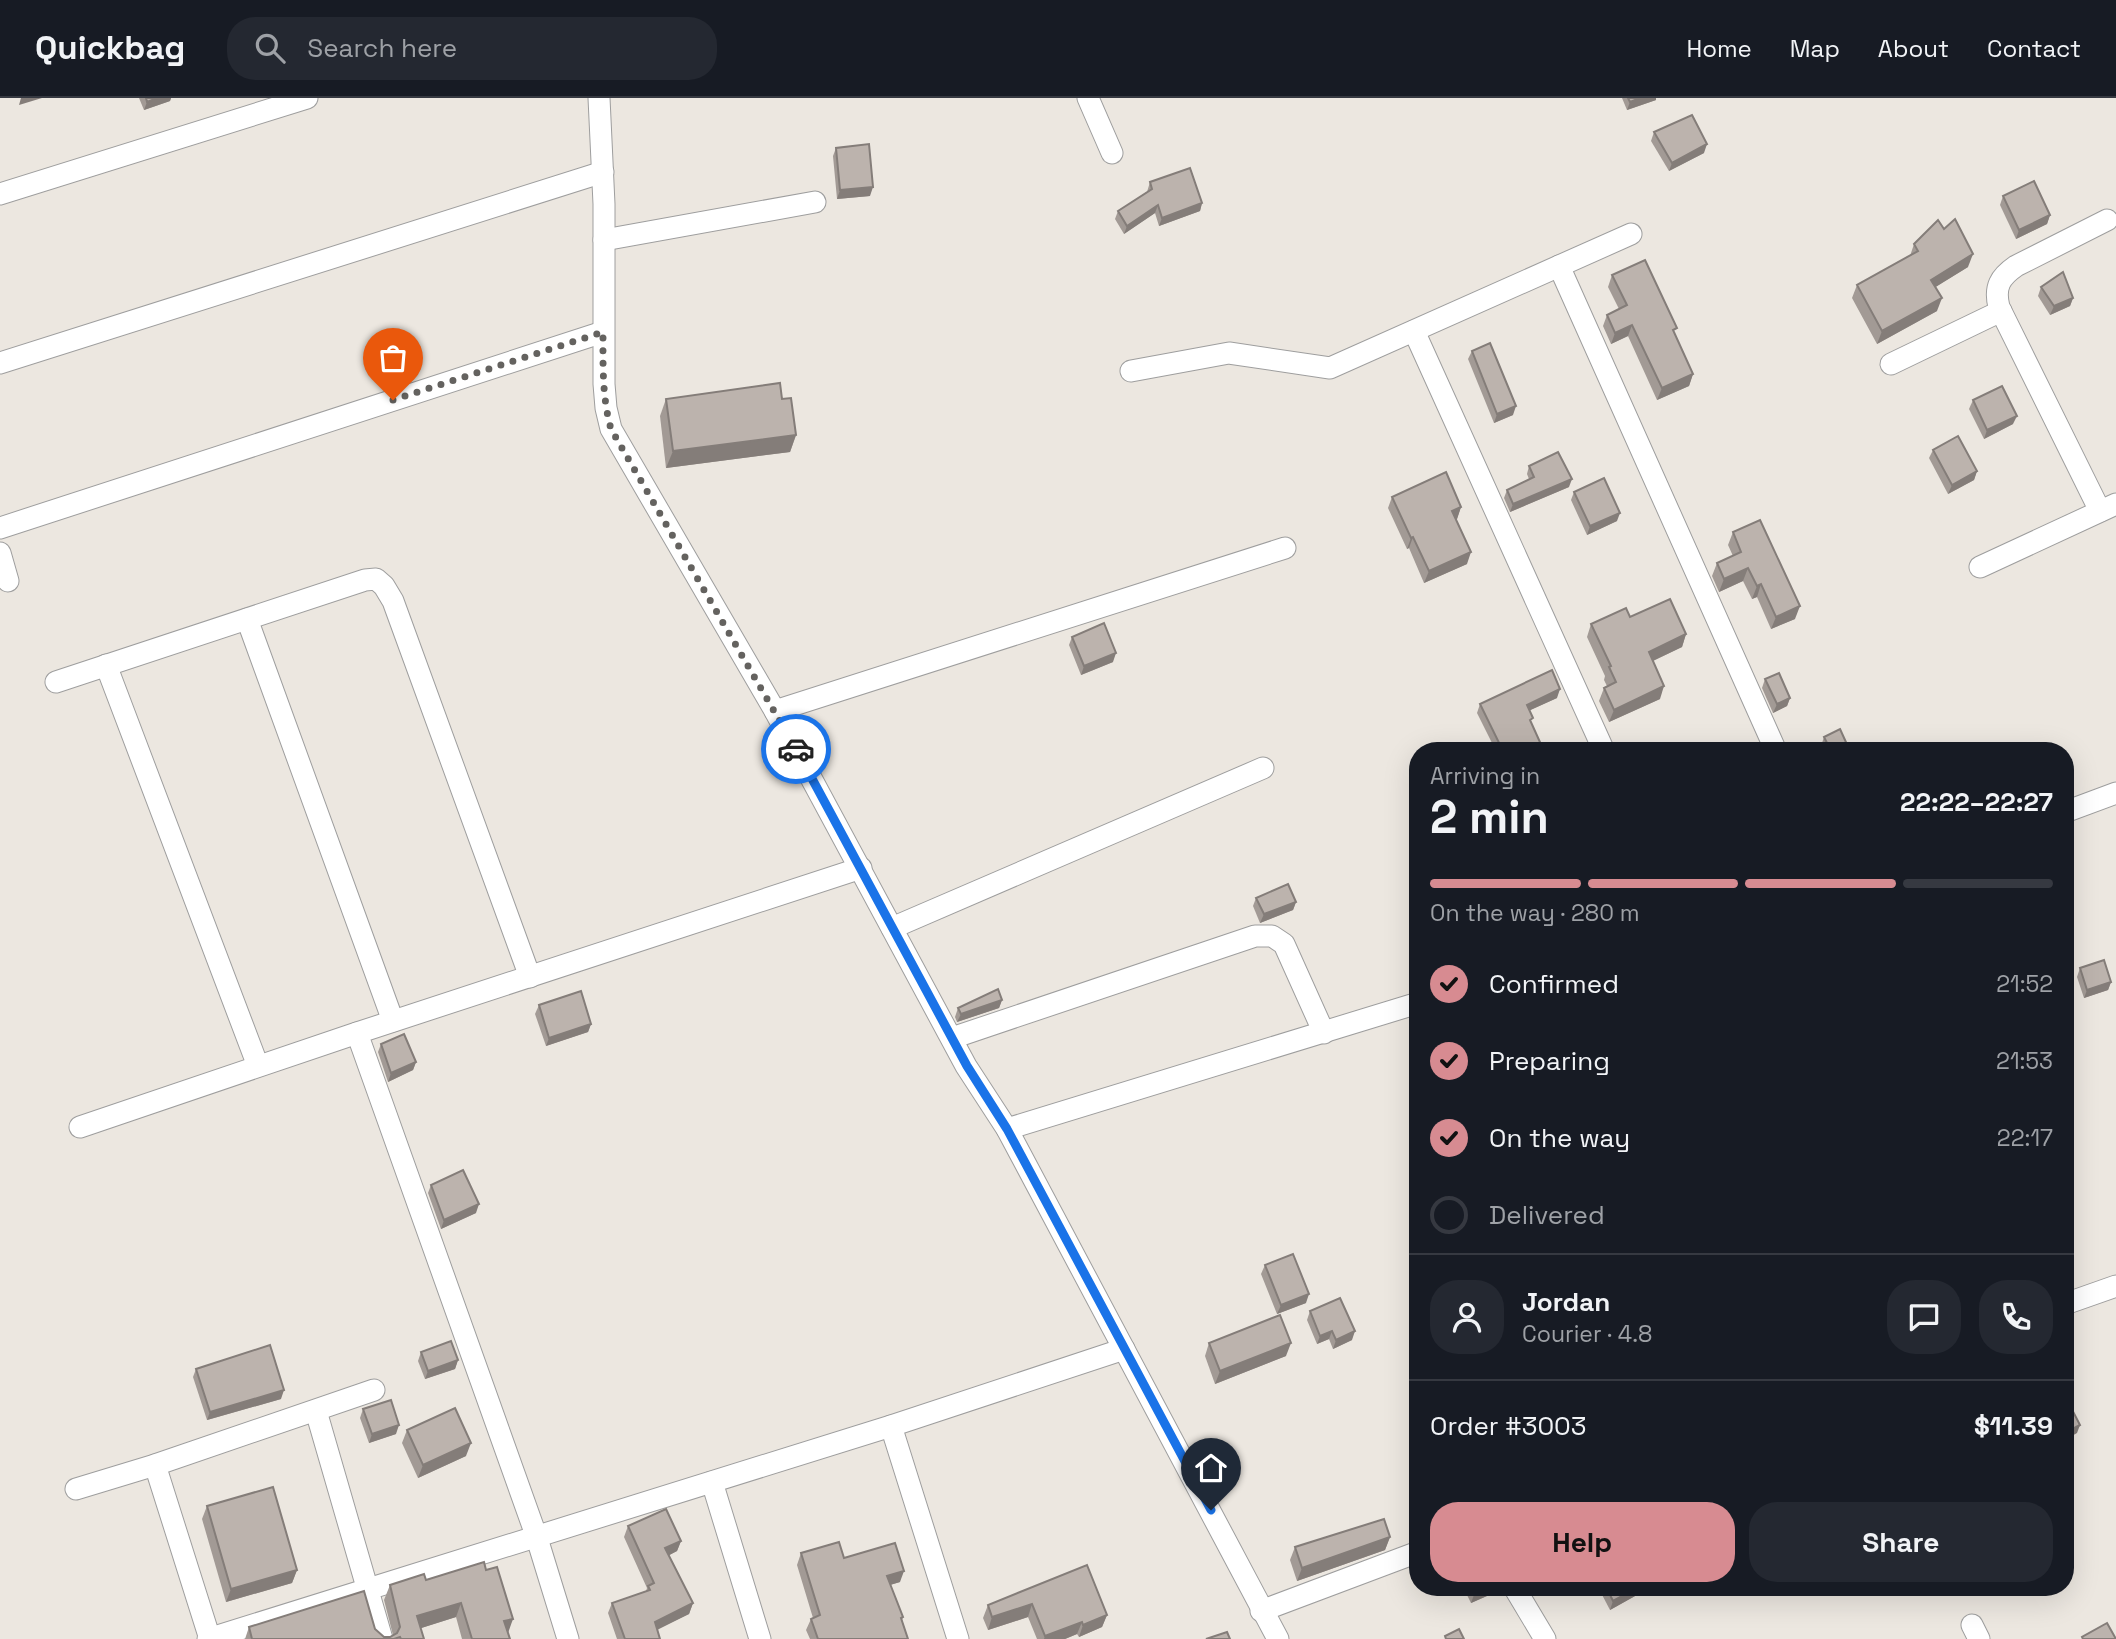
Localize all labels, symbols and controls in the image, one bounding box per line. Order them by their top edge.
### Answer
search box [227,17,717,80]
text: Quickbag [35,27,185,69]
icon: search [251,29,289,67]
text: Search here [307,31,457,65]
text: Home [1686,33,1752,64]
text: Map [1790,33,1840,64]
text: About [1878,33,1949,64]
text: Contact [1987,33,2081,64]
pin [363,328,423,400]
icon: bag [374,339,412,377]
courier [761,714,831,784]
icon: car [777,730,815,768]
text: Arriving in [1430,761,1540,791]
text: 22:22–22:27 [1900,785,2053,819]
text: 2 min [1430,788,1549,846]
text: On the way · 280 m [1430,898,1640,928]
icon: check [1430,965,1468,1003]
text: Confirmed [1489,967,1619,1001]
text: 21:52 [1996,969,2053,999]
icon: check [1430,1042,1468,1080]
text: Preparing [1489,1044,1610,1078]
text: 21:53 [1996,1046,2053,1076]
icon: check [1430,1119,1468,1157]
text: On the way [1489,1121,1630,1155]
text: 22:17 [1997,1123,2053,1153]
text: Delivered [1489,1198,1605,1232]
button: person [1430,1280,1504,1354]
button: chat [1887,1280,1961,1354]
button: phone [1979,1280,2053,1354]
text: Jordan [1522,1285,1610,1319]
text: Courier · 4.8 [1522,1319,1652,1349]
text: Order #3003 [1430,1409,1586,1443]
text: $11.39 [1974,1409,2053,1443]
pin [1181,1438,1241,1510]
icon: home [1192,1449,1230,1487]
button: Help [1430,1502,1735,1582]
button: Share [1749,1502,2053,1582]

